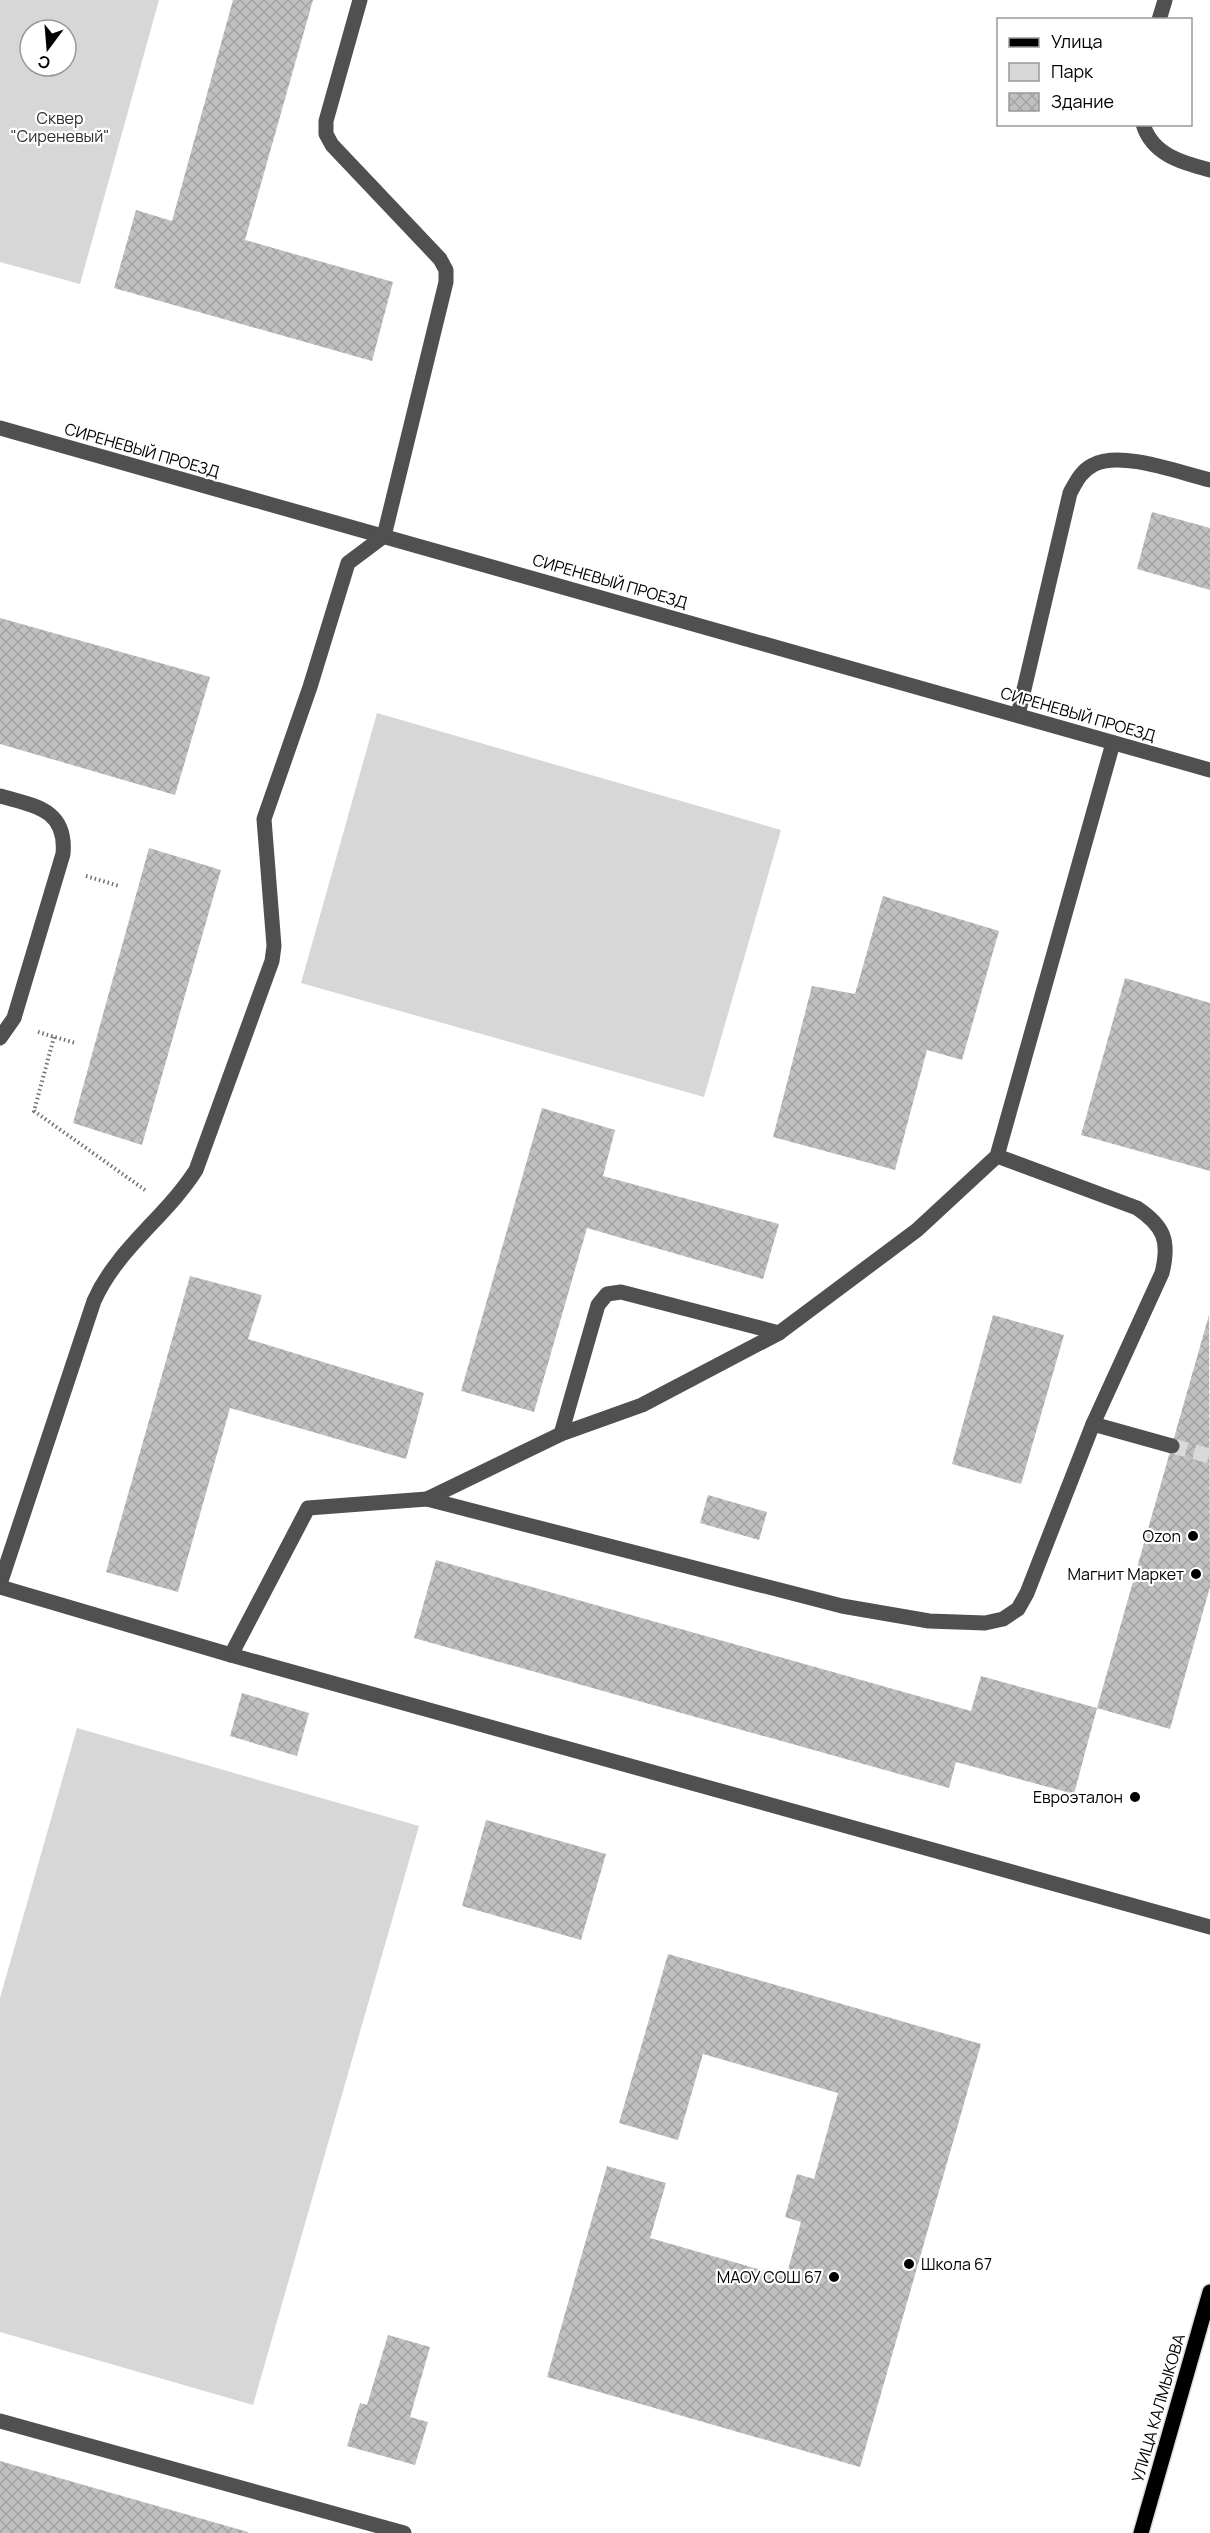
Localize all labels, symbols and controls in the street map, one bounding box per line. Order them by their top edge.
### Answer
north arrow [18,18,78,78]
legend [997,18,1192,126]
text: Улица [1051,29,1103,53]
text: С [35,50,53,75]
text: Парк [1051,59,1094,83]
text: Здание [1051,89,1114,113]
park label: Сквер "Сиреневый" [10,107,110,147]
street label: СИРЕНЕВЫЙ ПРОЕЗД [62,417,222,483]
street label: СИРЕНЕВЫЙ ПРОЕЗД [530,548,690,614]
street label: СИРЕНЕВЫЙ ПРОЕЗД [998,681,1158,747]
place label: Ozon [1143,1525,1181,1547]
marker: Ozon [1186,1529,1200,1543]
place label: Магнит Маркет [1068,1563,1184,1585]
marker: Магнит Маркет [1189,1567,1203,1581]
place label: Евроэталон [1033,1786,1123,1808]
marker: Евроэталон [1128,1790,1142,1804]
place label: Школа 67 [921,2253,992,2275]
marker: Школа 67 [902,2257,916,2271]
place label: МАОУ СОШ 67 [717,2266,822,2288]
marker: МАОУ СОШ 67 [827,2270,841,2284]
street label: УЛИЦА КАЛМЫКОВА [1126,2331,1190,2485]

